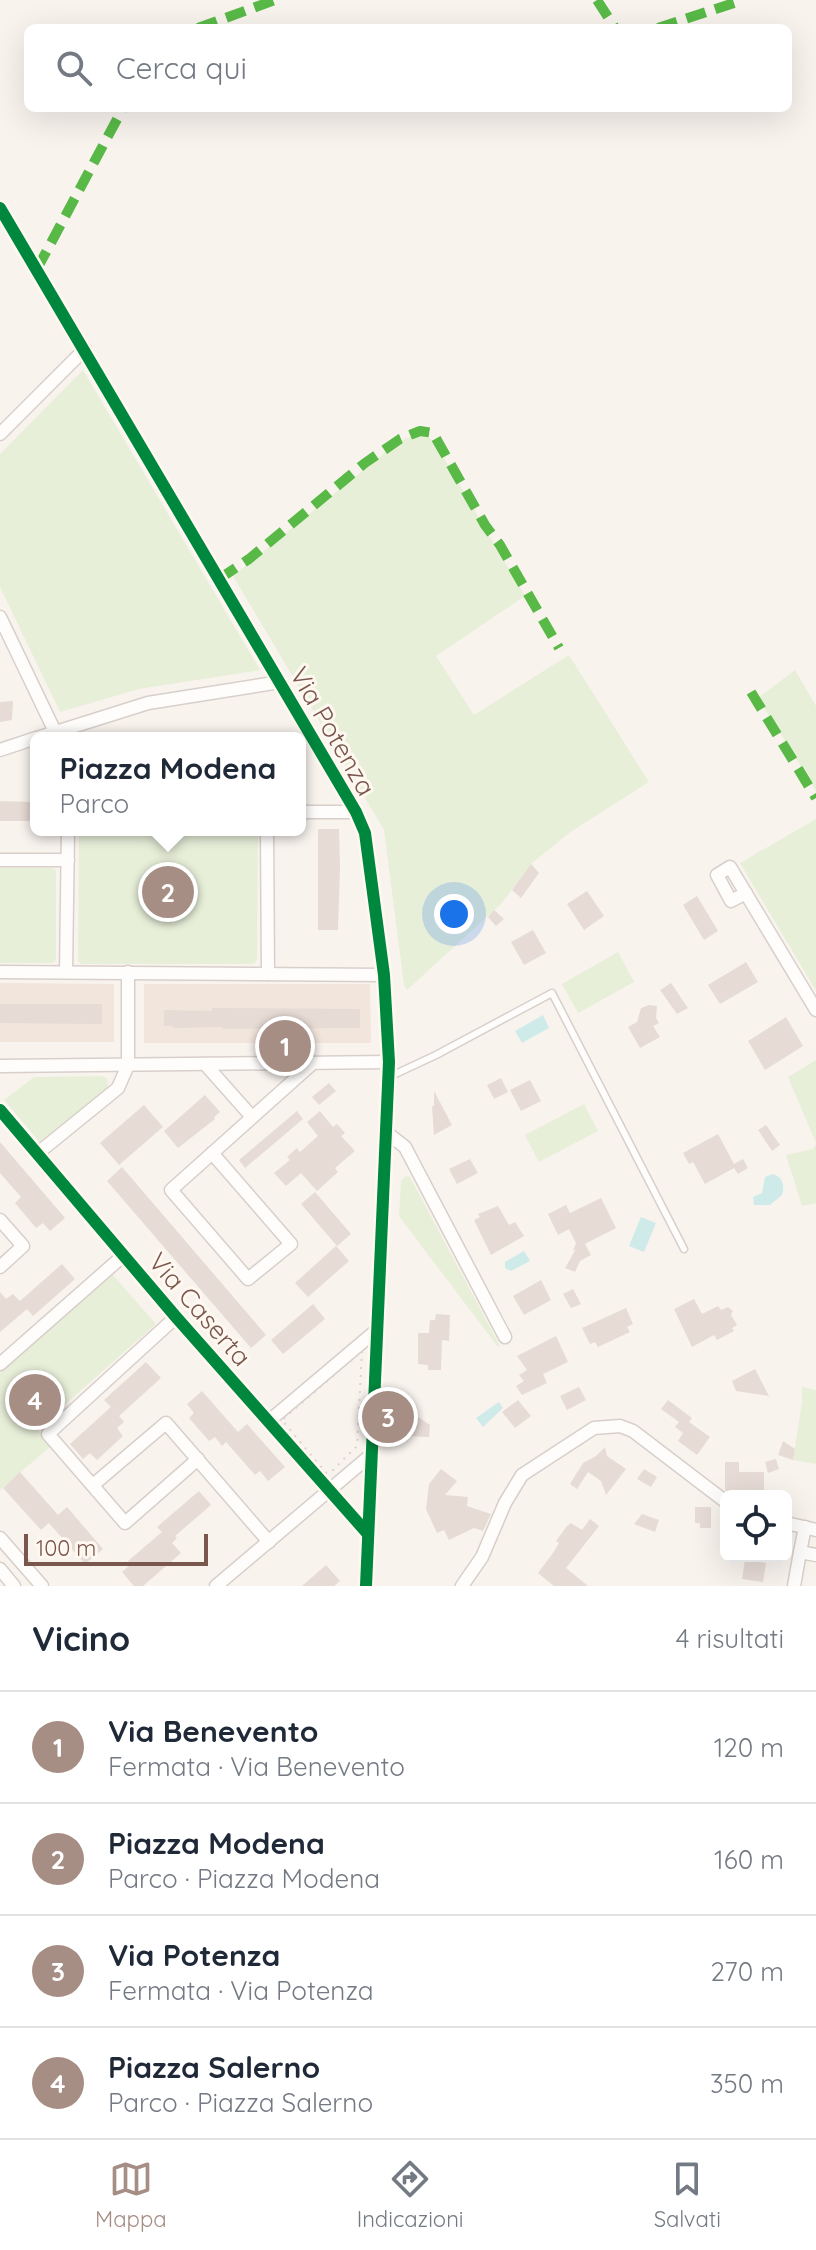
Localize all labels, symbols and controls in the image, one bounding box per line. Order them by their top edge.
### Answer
search box [24,24,792,112]
icon: search [52,46,96,90]
text: Cerca qui [116,49,247,87]
street label: Via Potenza [283,661,383,801]
popup [30,732,306,836]
text: Piazza Modena [60,749,276,787]
text: Parco [60,787,129,820]
pin: 2 [142,862,194,922]
your location [434,894,474,934]
pin: 1 [259,1016,311,1076]
street label: Via Caserta [142,1245,258,1373]
pin: 4 [9,1370,61,1430]
pin: 3 [362,1387,414,1447]
map controls [720,1490,792,1562]
button: locate [720,1490,792,1562]
scale bar [24,1530,208,1566]
text: 100 m [36,1534,96,1562]
text: Vicino [32,1617,130,1660]
text: 4 risultati [676,1622,784,1655]
text: Via Benevento [108,1712,319,1750]
text: 1 [53,1731,63,1764]
text: 120 m [714,1731,784,1764]
text: Fermata · Via Benevento [108,1750,405,1783]
text: Piazza Modena [108,1824,325,1862]
text: 2 [51,1843,65,1876]
text: 160 m [714,1843,784,1876]
text: Parco · Piazza Modena [108,1862,380,1895]
text: Via Potenza [108,1936,280,1974]
text: 3 [51,1955,65,1988]
text: 270 m [710,1955,784,1988]
text: Fermata · Via Potenza [108,1974,374,2007]
text: Piazza Salerno [108,2048,320,2086]
text: 4 [50,2067,66,2100]
text: 350 m [710,2067,784,2100]
text: Parco · Piazza Salerno [108,2086,373,2119]
tab: Mappa [95,2157,167,2233]
tab: Indicazioni [357,2157,464,2233]
tab: Salvati [654,2157,721,2233]

